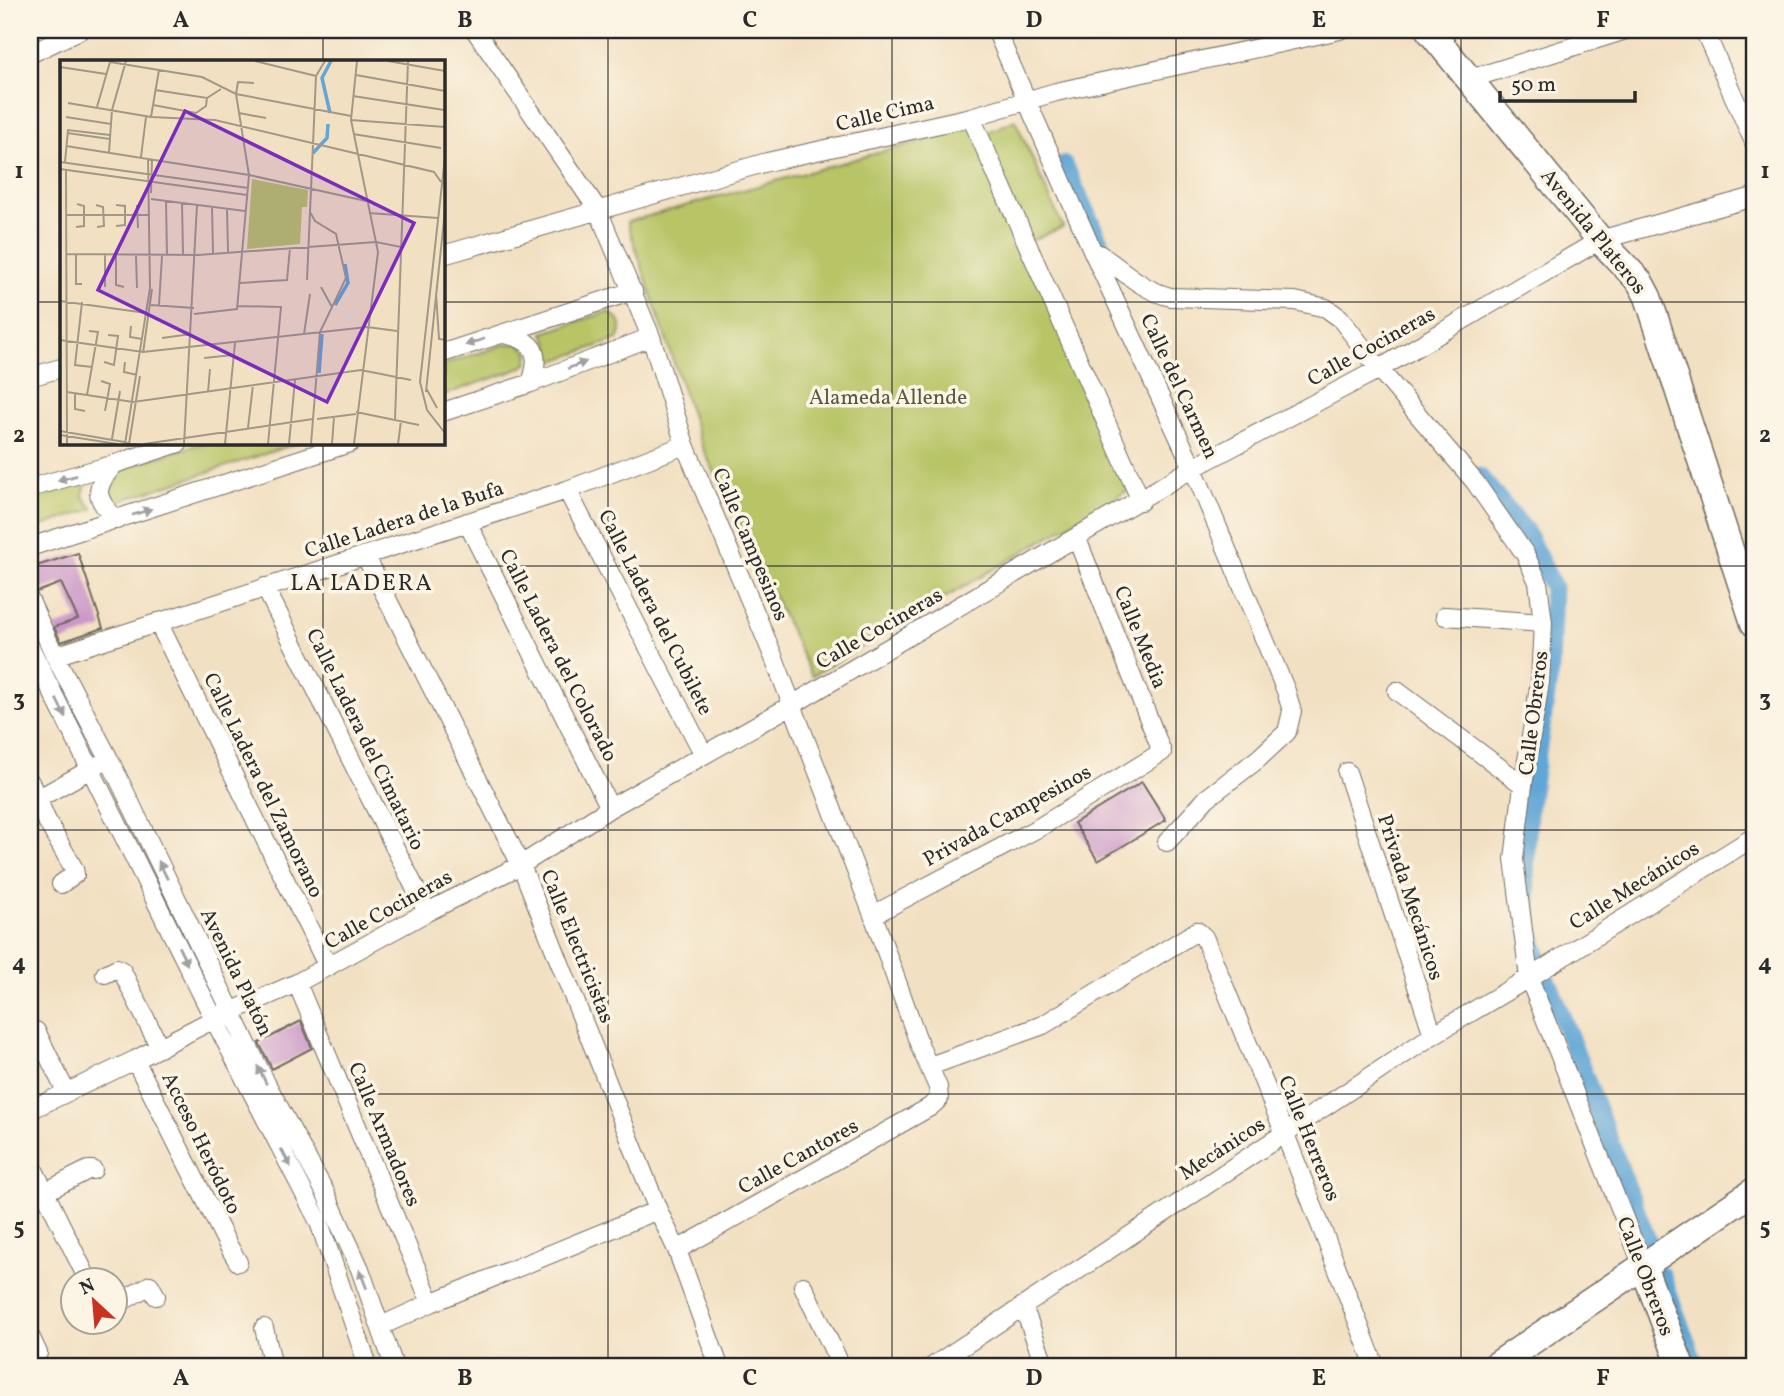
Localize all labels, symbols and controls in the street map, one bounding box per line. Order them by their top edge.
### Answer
text: A [173,5,189,37]
text: B [457,5,473,37]
text: C [743,5,757,37]
text: D [1026,5,1043,37]
text: E [1312,5,1326,37]
text: F [1596,5,1610,37]
inset map [60,60,444,444]
scale bar [1500,60,1635,104]
text: 50 m [1511,71,1556,100]
street label: Calle Cima [833,89,937,140]
text: 1 [14,156,24,188]
text: 1 [1760,156,1770,188]
street label: Avenida Plateros [1533,163,1653,301]
street label: Calle Cocineras [1303,300,1441,394]
street label: Calle del Carmen [1132,309,1225,464]
one-way arrow [464,338,485,348]
one-way arrow [566,360,587,371]
park label: Alameda Allende [809,384,967,413]
text: 2 [13,420,25,452]
text: 2 [1759,420,1771,452]
street label: Calle Campesinos [704,464,795,626]
one-way arrow [56,473,77,483]
street label: Calle Ladera de la Bufa [301,475,508,566]
street label: Calle Ladera del Cubilete [590,505,719,721]
one-way arrow [131,506,152,517]
street label: Calle Ladera del Colorado [491,544,624,767]
district label: LA LADERA [290,568,434,600]
street label: Calle Cocineras [811,581,949,677]
street label: Calle Media [1106,582,1173,693]
street label: Calle Ladera del Cimatario [298,624,431,855]
street label: Calle Obreros [1512,649,1557,777]
street label: Calle Ladera del Zamorano [195,668,330,903]
text: 3 [13,684,25,716]
text: 3 [1759,684,1771,716]
one-way arrow [55,698,66,718]
street label: Privada Campesinos [918,758,1097,875]
street label: Privada Mecánicos [1369,811,1450,984]
street label: Calle Mecánicos [1564,835,1705,938]
one-way arrow [157,860,169,880]
street label: Calle Cocineras [320,863,458,957]
street label: Calle Electricistas [533,865,621,1028]
street label: Avenida Platón [192,904,279,1042]
one-way arrow [177,946,188,966]
text: 4 [12,948,26,980]
text: 4 [1758,948,1772,980]
street label: Calle Armadores [340,1058,427,1211]
one-way arrow [257,1065,268,1085]
street label: Acceso Heródoto [154,1068,248,1219]
street label: Calle Herreros [1270,1071,1347,1206]
street label: Mecánicos [1174,1111,1272,1188]
street label: Calle Cantores [733,1112,864,1202]
one-way arrow [280,1149,292,1169]
text: 5 [13,1212,25,1244]
text: 5 [1759,1212,1771,1244]
street label: Calle Obreros [1609,1213,1681,1340]
north arrow [60,1266,130,1336]
one-way arrow [358,1268,369,1289]
text: N [76,1273,100,1302]
text: A [173,1363,189,1395]
text: B [457,1363,473,1395]
text: C [743,1363,757,1395]
text: D [1026,1363,1043,1395]
text: E [1312,1363,1326,1395]
text: F [1596,1363,1610,1395]

